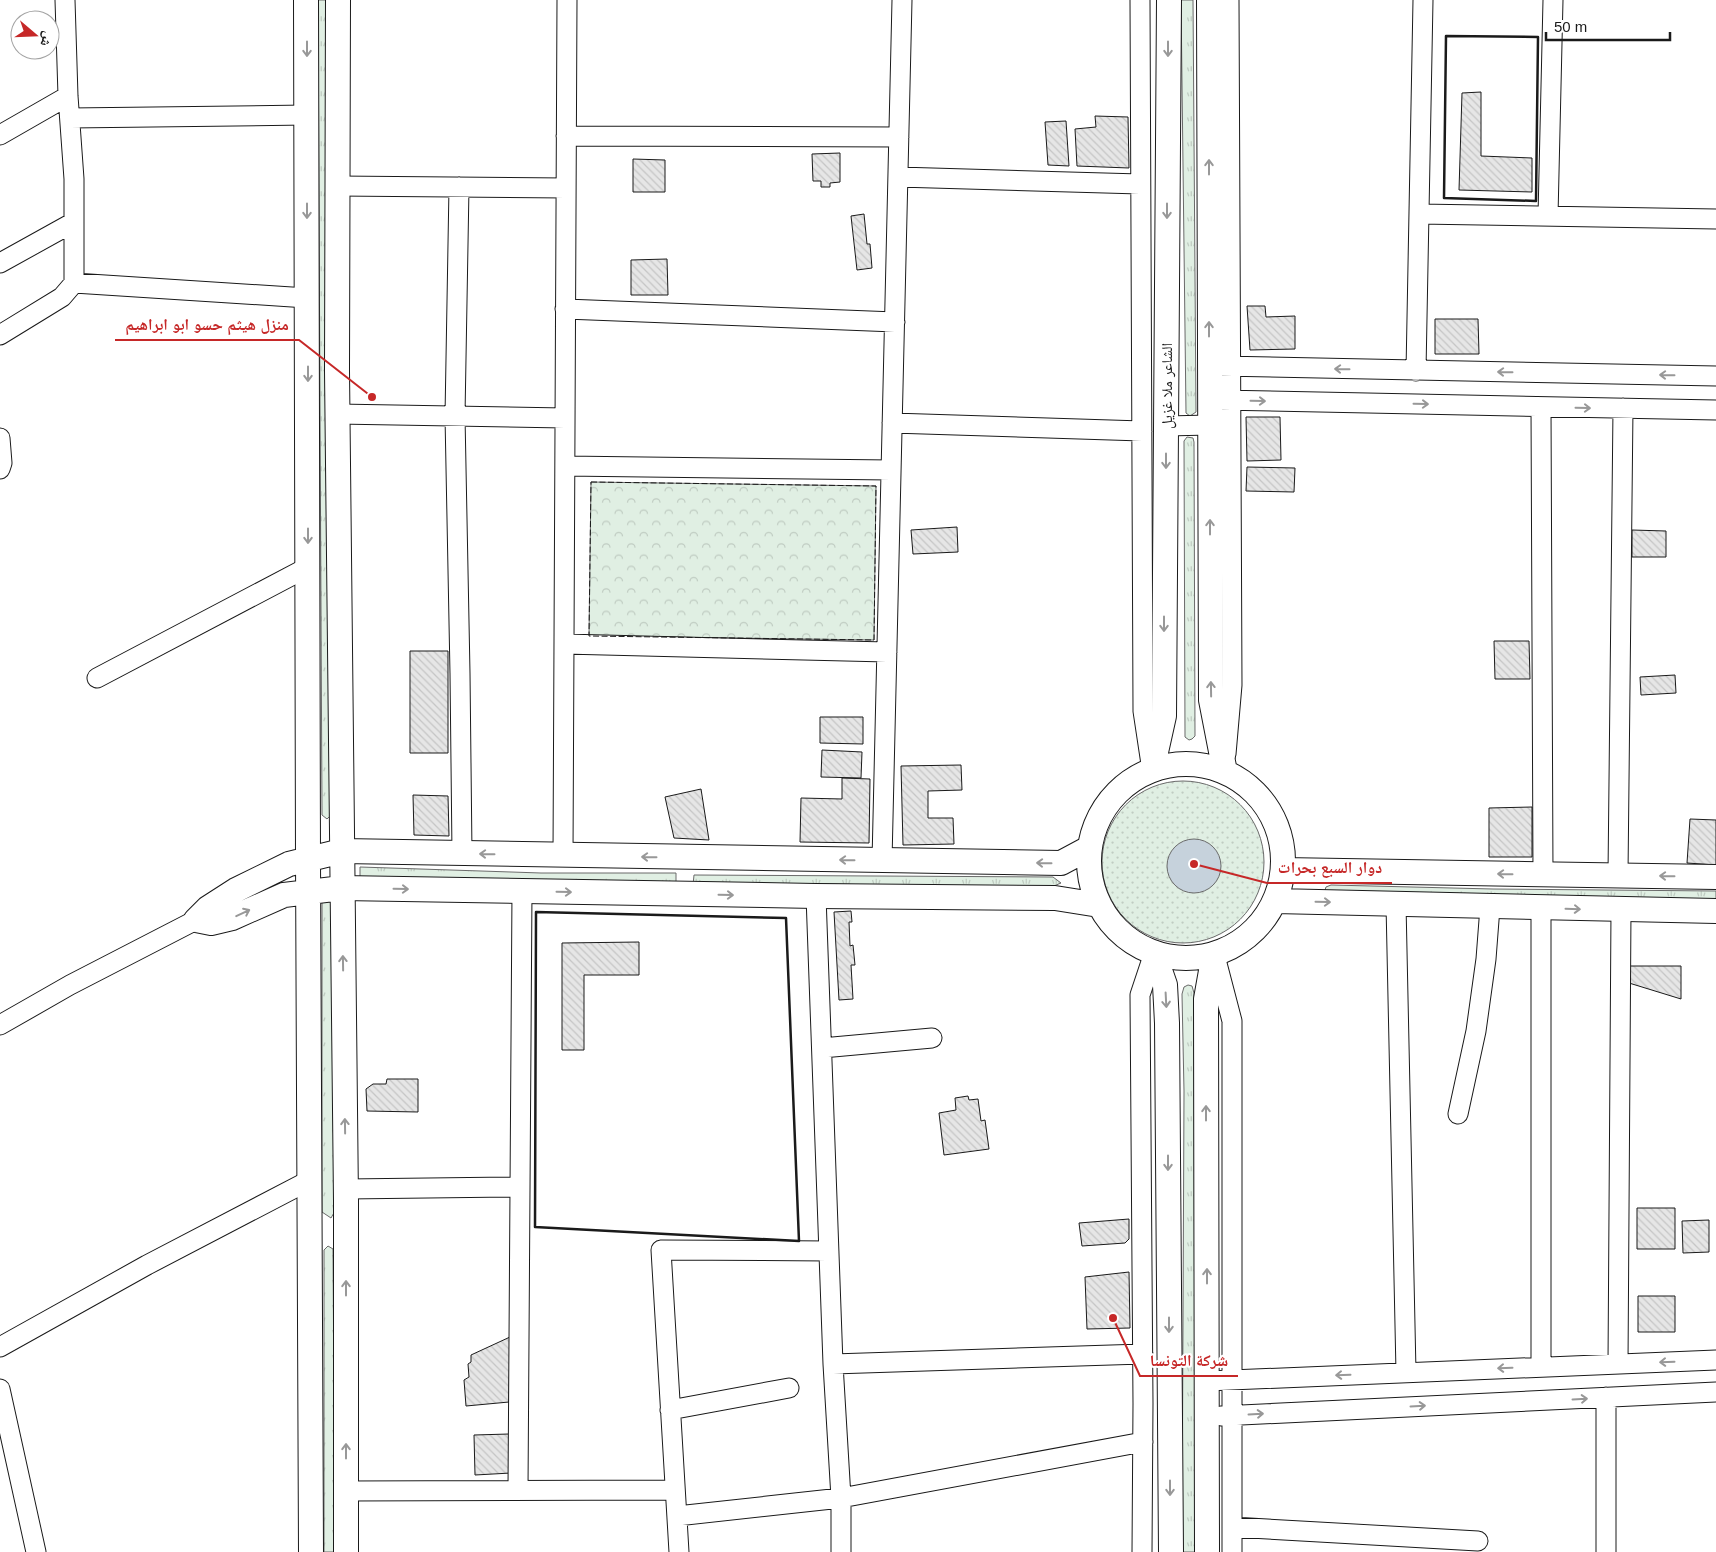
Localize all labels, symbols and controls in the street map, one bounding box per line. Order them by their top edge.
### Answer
north arrow [10,10,60,60]
scale bar [1546,10,1670,42]
text: 50 m [1554,18,1587,35]
text: ش [36,29,57,49]
one-way arrow [302,40,311,56]
one-way arrow [1163,40,1173,56]
one-way arrow [1204,159,1214,175]
one-way arrow [302,202,312,219]
one-way arrow [1162,202,1172,219]
callout: منزل هيثم حسو ابو ابراهيم [115,309,299,340]
text: منزل هيثم حسو ابو ابراهيم [125,316,289,336]
one-way arrow [1204,321,1214,338]
street label: الشاعر ملا غزيل [1158,343,1177,429]
one-way arrow [1335,364,1351,374]
one-way arrow [303,365,313,381]
one-way arrow [1497,367,1514,377]
one-way arrow [1660,370,1676,380]
one-way arrow [1250,396,1266,405]
one-way arrow [1412,399,1429,409]
one-way arrow [1575,403,1591,412]
one-way arrow [1161,453,1170,469]
one-way arrow [1205,519,1215,535]
one-way arrow [303,528,313,544]
one-way arrow [1159,615,1169,631]
one-way arrow [1206,681,1216,698]
one-way arrow [479,849,495,859]
one-way arrow [641,852,658,862]
callout: دوار السبع بحرات [1267,852,1392,883]
one-way arrow [839,855,855,865]
one-way arrow [1036,858,1052,868]
text: دوار السبع بحرات [1278,859,1382,878]
one-way arrow [1497,869,1513,878]
one-way arrow [1660,871,1676,881]
one-way arrow [392,884,409,894]
one-way arrow [555,887,571,897]
one-way arrow [718,890,734,900]
one-way arrow [1315,897,1331,907]
one-way arrow [1565,904,1581,913]
one-way arrow [235,907,250,917]
one-way arrow [338,956,348,972]
one-way arrow [1161,992,1171,1008]
one-way arrow [1201,1106,1211,1122]
one-way arrow [340,1118,350,1134]
one-way arrow [1163,1154,1173,1170]
one-way arrow [1202,1268,1212,1284]
one-way arrow [341,1281,351,1297]
one-way arrow [1164,1316,1174,1333]
callout: شركة التونسا [1140,1345,1238,1376]
text: شركة التونسا [1150,1352,1228,1369]
one-way arrow [1660,1357,1676,1366]
one-way arrow [1497,1364,1513,1373]
one-way arrow [1335,1370,1351,1380]
one-way arrow [1572,1394,1588,1403]
one-way arrow [1410,1402,1426,1411]
one-way arrow [1247,1410,1263,1419]
one-way arrow [341,1443,351,1460]
one-way arrow [1165,1479,1175,1495]

